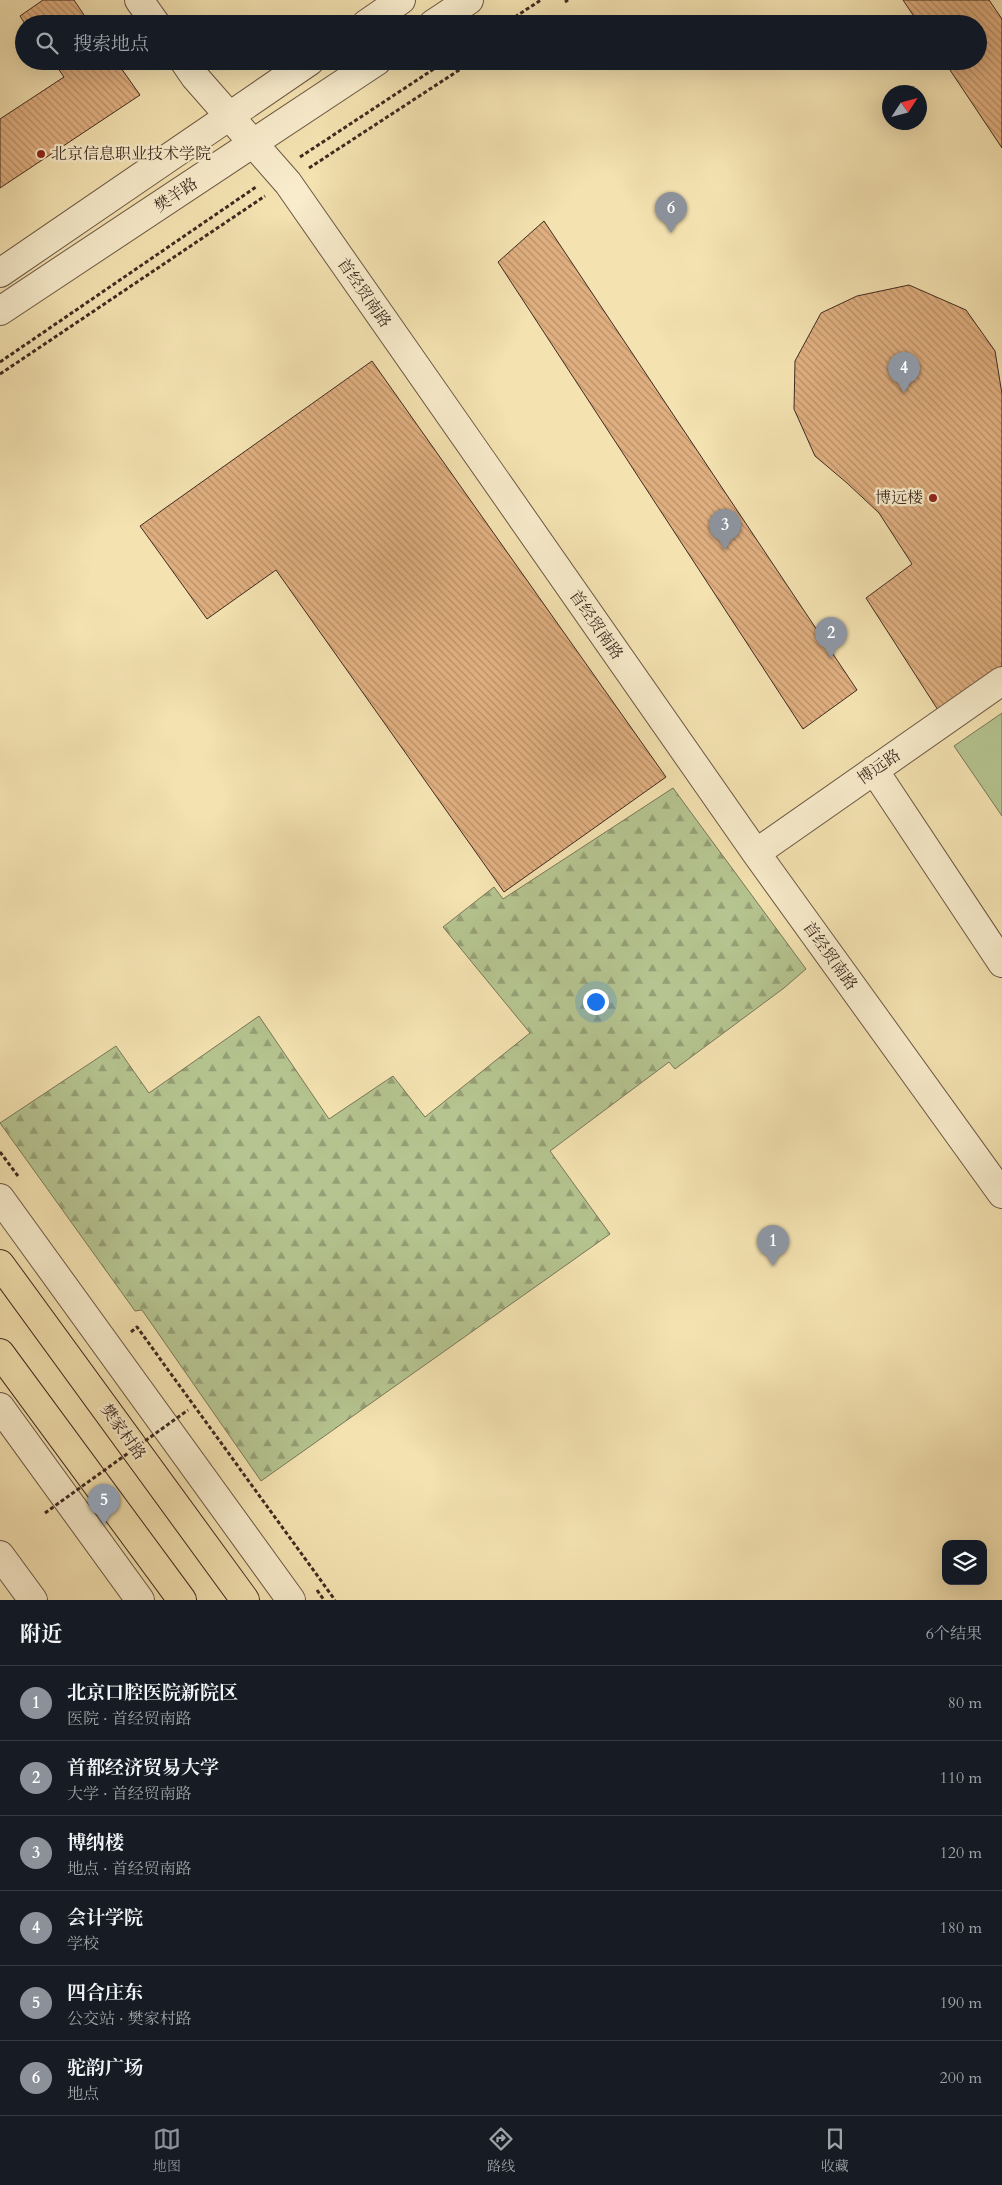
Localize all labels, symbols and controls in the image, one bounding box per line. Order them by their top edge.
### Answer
search box [15,15,987,70]
icon: search [33,29,61,57]
text: 搜索地点 [73,31,149,57]
north arrow [882,85,927,130]
place label: 北京信息职业技术学院 [51,143,211,165]
marker: 北京信息职业技术学院 [35,148,47,160]
street label: 樊羊路 [150,172,202,218]
pin: 6 [655,192,687,233]
street label: 首经贸南路 [332,254,396,332]
pin: 4 [888,352,920,393]
place label: 博远楼 [875,487,923,509]
marker: 博远楼 [927,492,939,504]
pin: 3 [709,509,741,550]
street label: 首经贸南路 [564,586,628,664]
pin: 2 [815,617,847,658]
street label: 博远路 [853,744,905,790]
street label: 首经贸南路 [798,917,862,995]
your location [583,989,609,1015]
pin: 1 [757,1225,789,1266]
street label: 樊家村路 [95,1400,151,1464]
pin: 5 [88,1484,120,1525]
map controls [942,1540,987,1585]
button: layers [942,1540,987,1585]
text: 附近 [20,1620,62,1649]
text: 6个结果 [926,1623,982,1645]
text: 北京口腔医院新院区 [67,1680,238,1706]
text: 1 [32,1692,40,1714]
text: 80 m [948,1692,982,1714]
text: 医院 · 首经贸南路 [67,1708,192,1730]
text: 首都经济贸易大学 [67,1755,219,1781]
text: 2 [32,1767,40,1789]
text: 110 m [940,1767,982,1789]
text: 大学 · 首经贸南路 [67,1783,192,1805]
text: 博纳楼 [67,1830,124,1856]
text: 3 [32,1842,40,1864]
text: 120 m [940,1842,982,1864]
text: 地点 · 首经贸南路 [67,1858,192,1880]
text: 会计学院 [67,1905,143,1931]
text: 4 [32,1917,40,1939]
text: 180 m [940,1917,982,1939]
text: 学校 [67,1933,99,1955]
text: 四合庄东 [67,1980,143,2006]
text: 5 [32,1992,40,2014]
text: 190 m [940,1992,982,2014]
text: 公交站 · 樊家村路 [67,2008,192,2030]
text: 驼韵广场 [67,2055,143,2081]
text: 6 [32,2067,40,2089]
text: 200 m [940,2067,982,2089]
text: 地点 [67,2083,99,2105]
tab: 地图 [153,2125,181,2176]
tab: 路线 [487,2125,515,2176]
tab: 收藏 [821,2125,849,2176]

